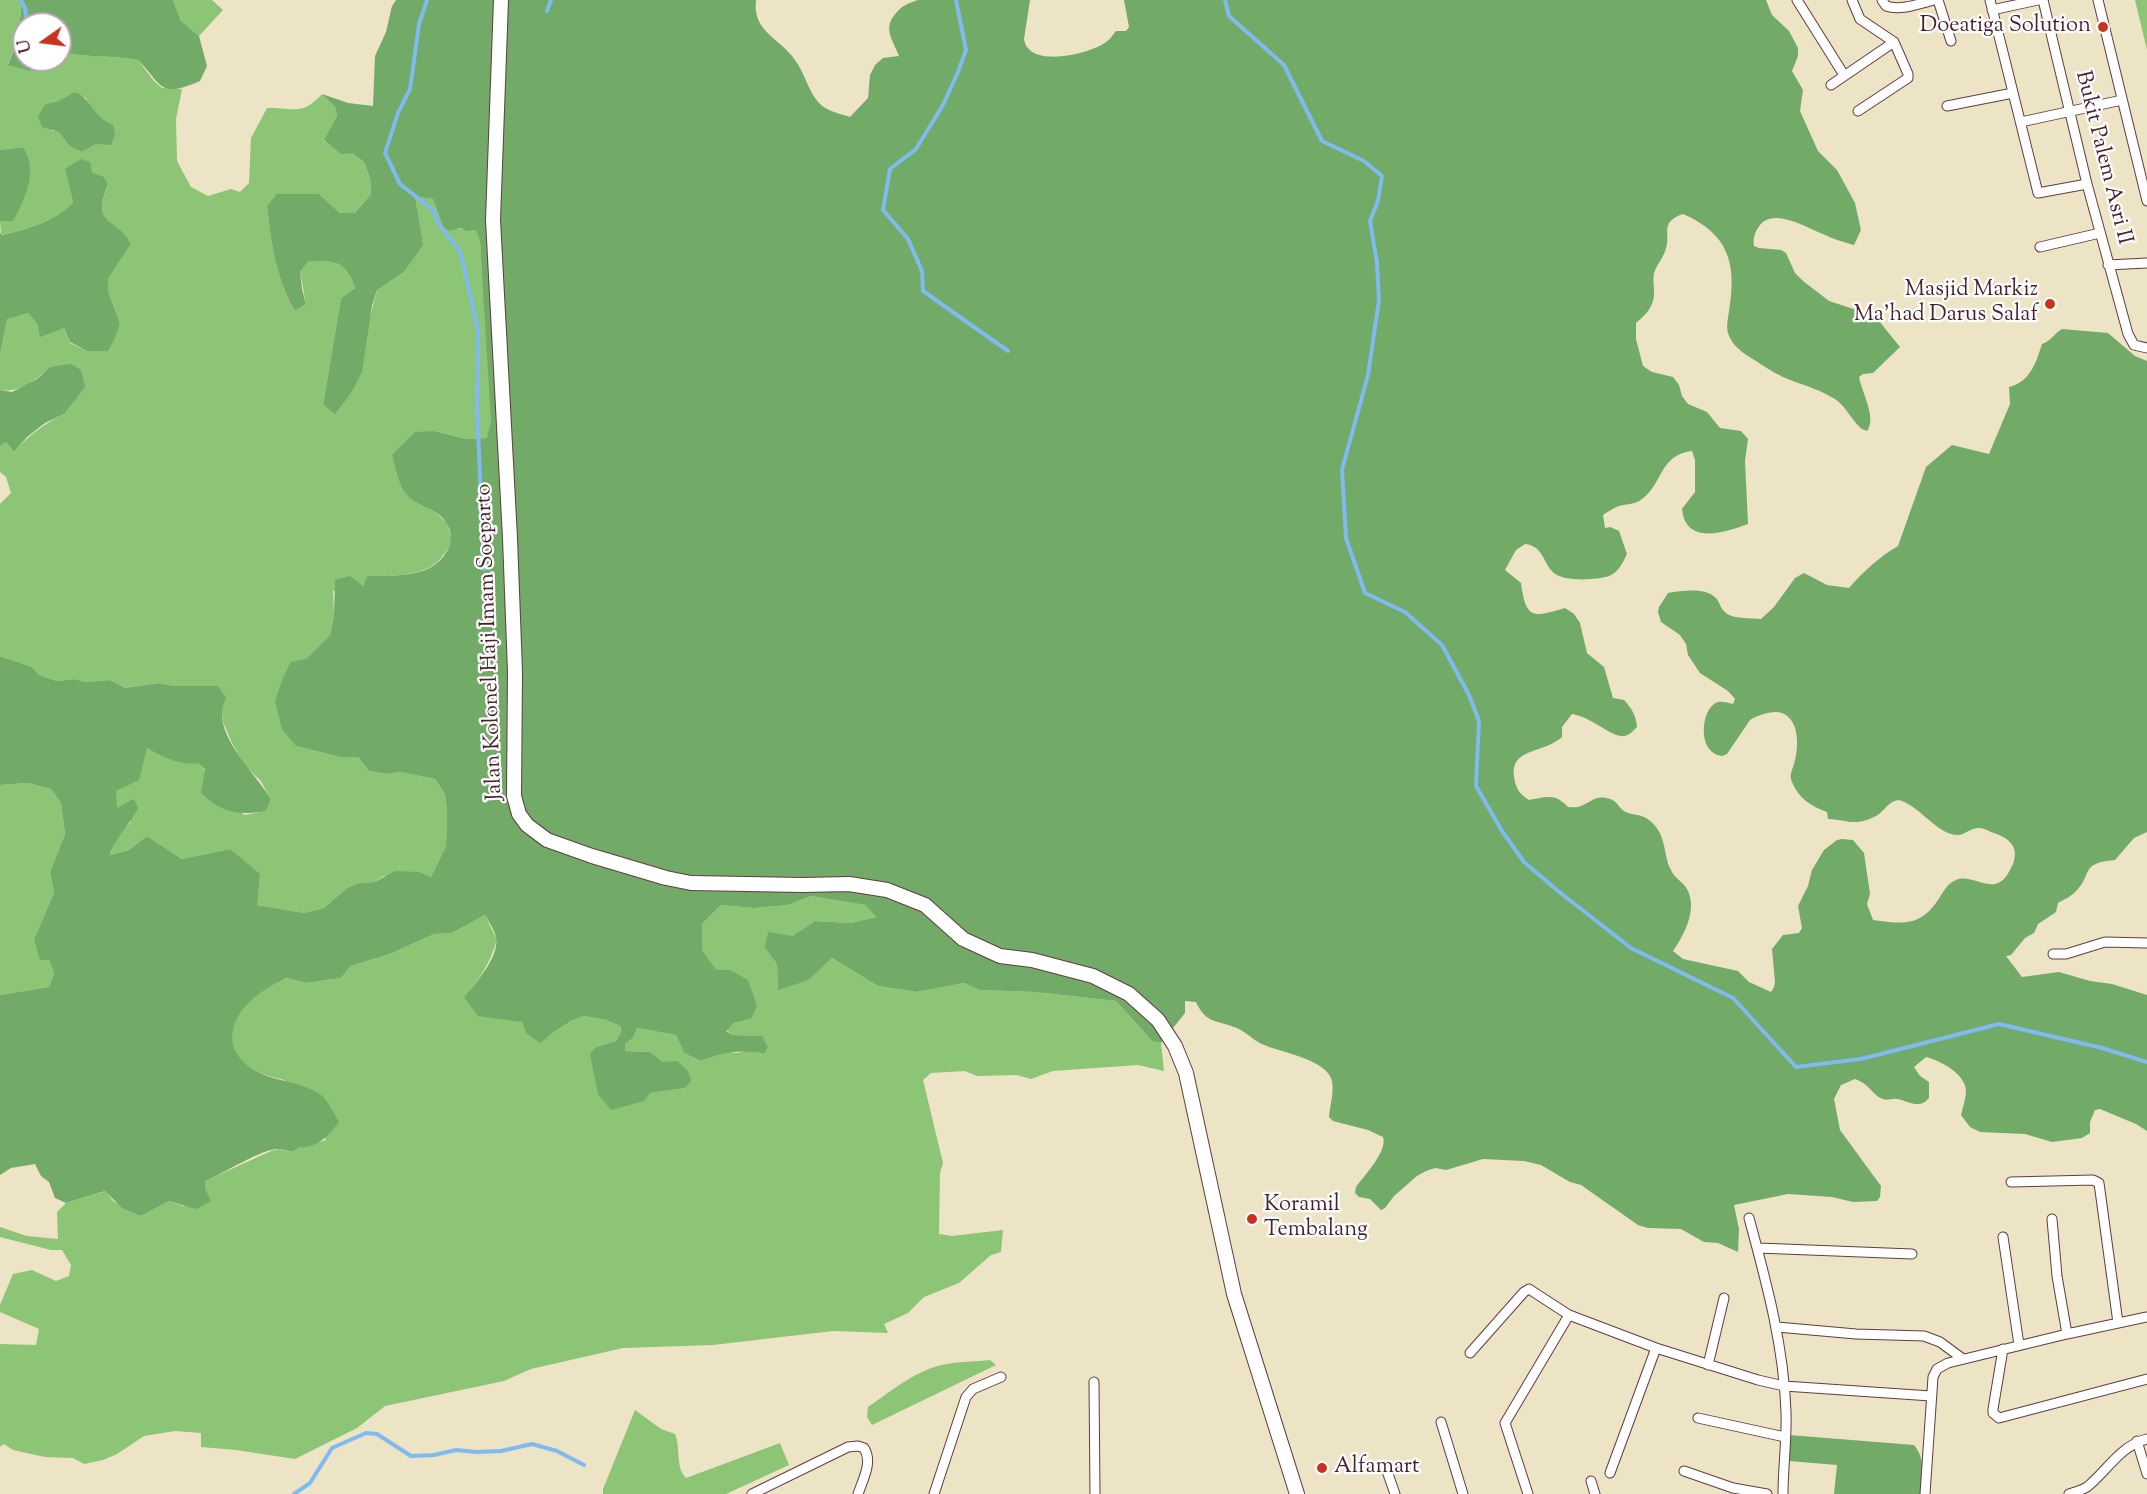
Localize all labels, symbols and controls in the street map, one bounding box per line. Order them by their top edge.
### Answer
north arrow [12,12,72,72]
place label: Doeatiga Solution [1920,14,2091,40]
marker: Doeatiga Solution [2096,20,2110,34]
text: U [13,37,39,55]
street label: Bukit Palem Asri II [2068,68,2136,248]
place label: Masjid Markiz Ma'had Darus Salaf [1854,278,2038,330]
marker: Masjid Markiz Ma'had Darus Salaf [2043,297,2057,311]
street label: Jalan Kolonel Haji Imam Soeparto [472,483,510,801]
place label: Koramil Tembalang [1264,1193,1368,1244]
marker: Koramil Tembalang [1245,1212,1259,1226]
place label: Alfamart [1334,1455,1420,1481]
marker: Alfamart [1315,1461,1329,1475]

